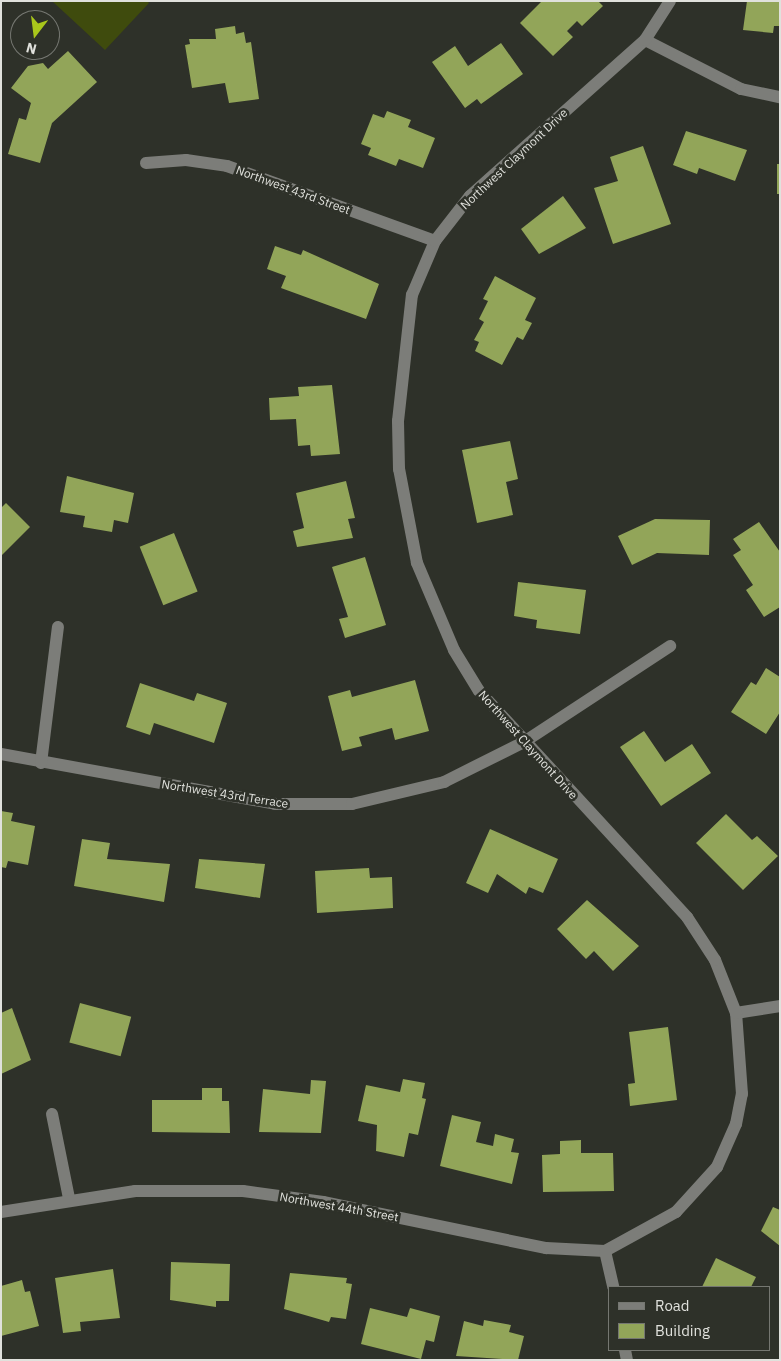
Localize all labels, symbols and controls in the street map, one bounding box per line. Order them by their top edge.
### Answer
north arrow [10,10,60,60]
text: N [24,39,39,59]
street label: Northwest Claymont Drive [457,106,571,212]
street label: Northwest 43rd Street [234,163,352,217]
street label: Northwest Claymont Drive [475,688,581,802]
street label: Northwest 43rd Terrace [161,777,289,811]
street label: Northwest 44th Street [278,1189,400,1225]
legend [608,1286,771,1351]
text: Road [655,1296,690,1315]
text: Building [655,1321,710,1340]

